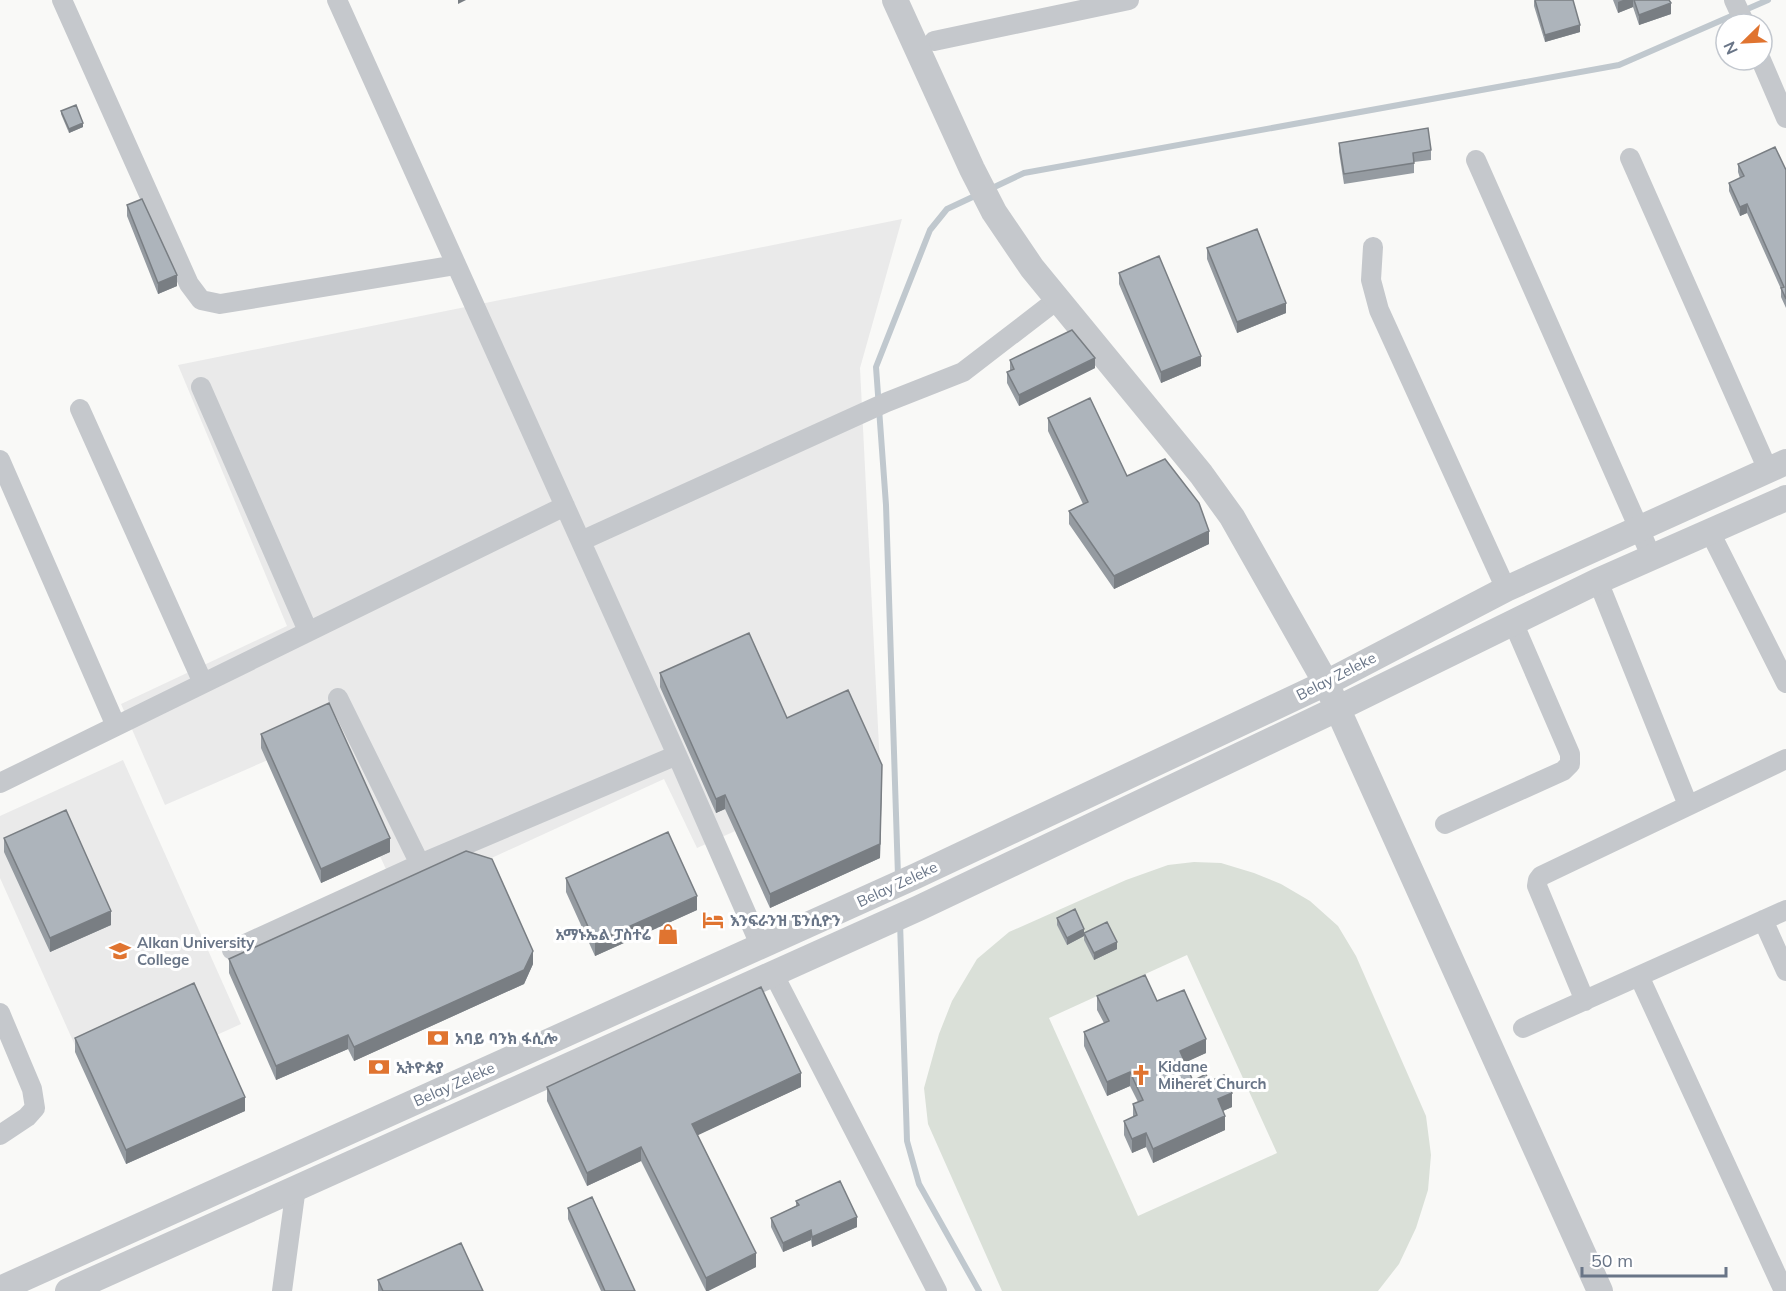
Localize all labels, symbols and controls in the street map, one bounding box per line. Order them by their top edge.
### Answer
north arrow [1714,12,1774,72]
text: N [1719,39,1742,58]
street label: Belay Zeleke [1293,648,1379,704]
street label: Belay Zeleke [854,857,940,911]
hotel icon: እንፍራንዝ ፔንሲዮን [701,908,725,932]
place label: እንፍራንዝ ፔንሲዮን [730,911,841,930]
shop icon: አማኑኤል ፓስተሬ [656,922,680,946]
place label: አማኑኤል ፓስተሬ [555,925,652,944]
place label: Alkan University College [137,933,255,969]
school or university icon: Alkan University College [108,939,132,963]
bank icon: አባይ ባንክ ፋሲሎ [426,1026,450,1050]
place label: አባይ ባንክ ፋሲሎ [455,1029,558,1048]
bank icon: ኢትዮጵያ [367,1055,391,1079]
place label: Kidane Miheret Church [1158,1057,1267,1093]
place label: ኢትዮጵያ [396,1058,444,1077]
street label: Belay Zeleke [410,1058,498,1110]
church icon: Kidane Miheret Church [1129,1063,1153,1087]
scale bar [1582,1240,1726,1278]
text: 50 m [1591,1249,1633,1272]

